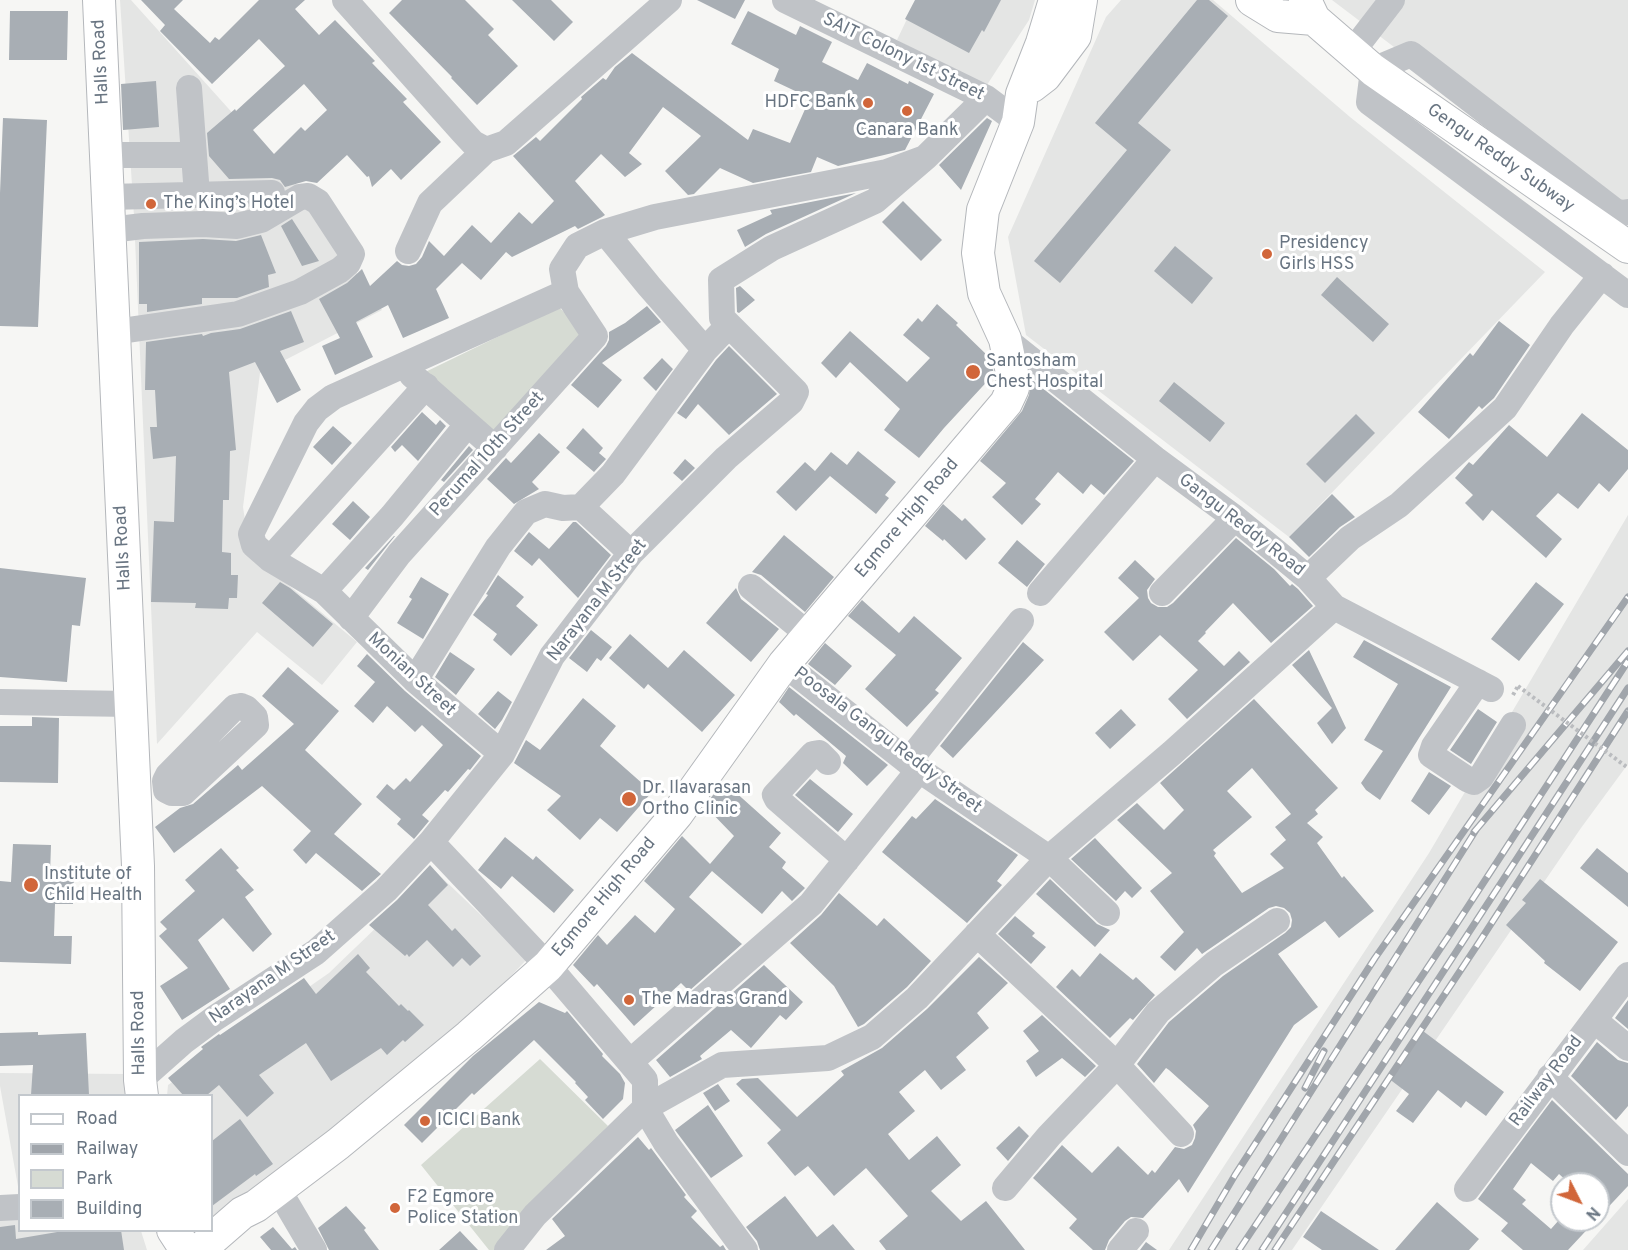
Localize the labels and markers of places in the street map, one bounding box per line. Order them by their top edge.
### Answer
place label: HDFC Bank [764,92,856,114]
marker: HDFC Bank [861,96,875,110]
marker: Canara Bank [900,104,914,118]
place label: Canara Bank [856,120,958,142]
place label: The King’s Hotel [163,193,294,215]
marker: The King’s Hotel [144,197,158,211]
place label: Presidency Girls HSS [1279,233,1368,276]
marker: Presidency Girls HSS [1260,247,1274,261]
place label: Santosham Chest Hospital [986,351,1103,394]
marker: Santosham Chest Hospital [964,363,982,381]
place label: Dr. Ilavarasan Ortho Clinic [642,778,751,820]
marker: Dr. Ilavarasan Ortho Clinic [620,790,638,808]
place label: Institute of Child Health [44,864,142,906]
marker: Institute of Child Health [22,876,40,894]
place label: The Madras Grand [641,989,788,1011]
marker: The Madras Grand [622,993,636,1007]
place label: ICICI Bank [437,1110,521,1132]
marker: ICICI Bank [418,1114,432,1128]
place label: F2 Egmore Police Station [407,1187,518,1230]
marker: F2 Egmore Police Station [388,1201,402,1215]

